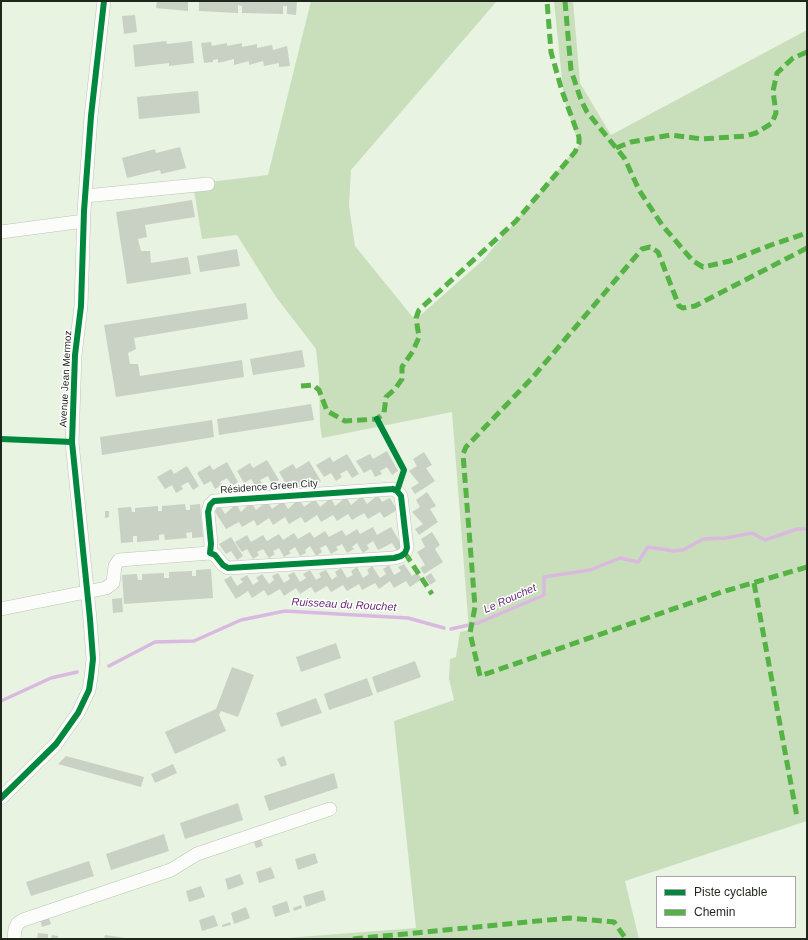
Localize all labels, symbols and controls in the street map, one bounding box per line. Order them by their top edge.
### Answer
street label: Avenue Jean Mermoz [57,330,75,428]
street label: Résidence Green City [220,478,318,496]
water label: Le Rouchet [482,582,538,616]
water label: Ruisseau du Rouchet [291,596,397,614]
legend [656,876,796,928]
text: Piste cyclable [694,885,767,899]
text: Chemin [694,905,735,919]

